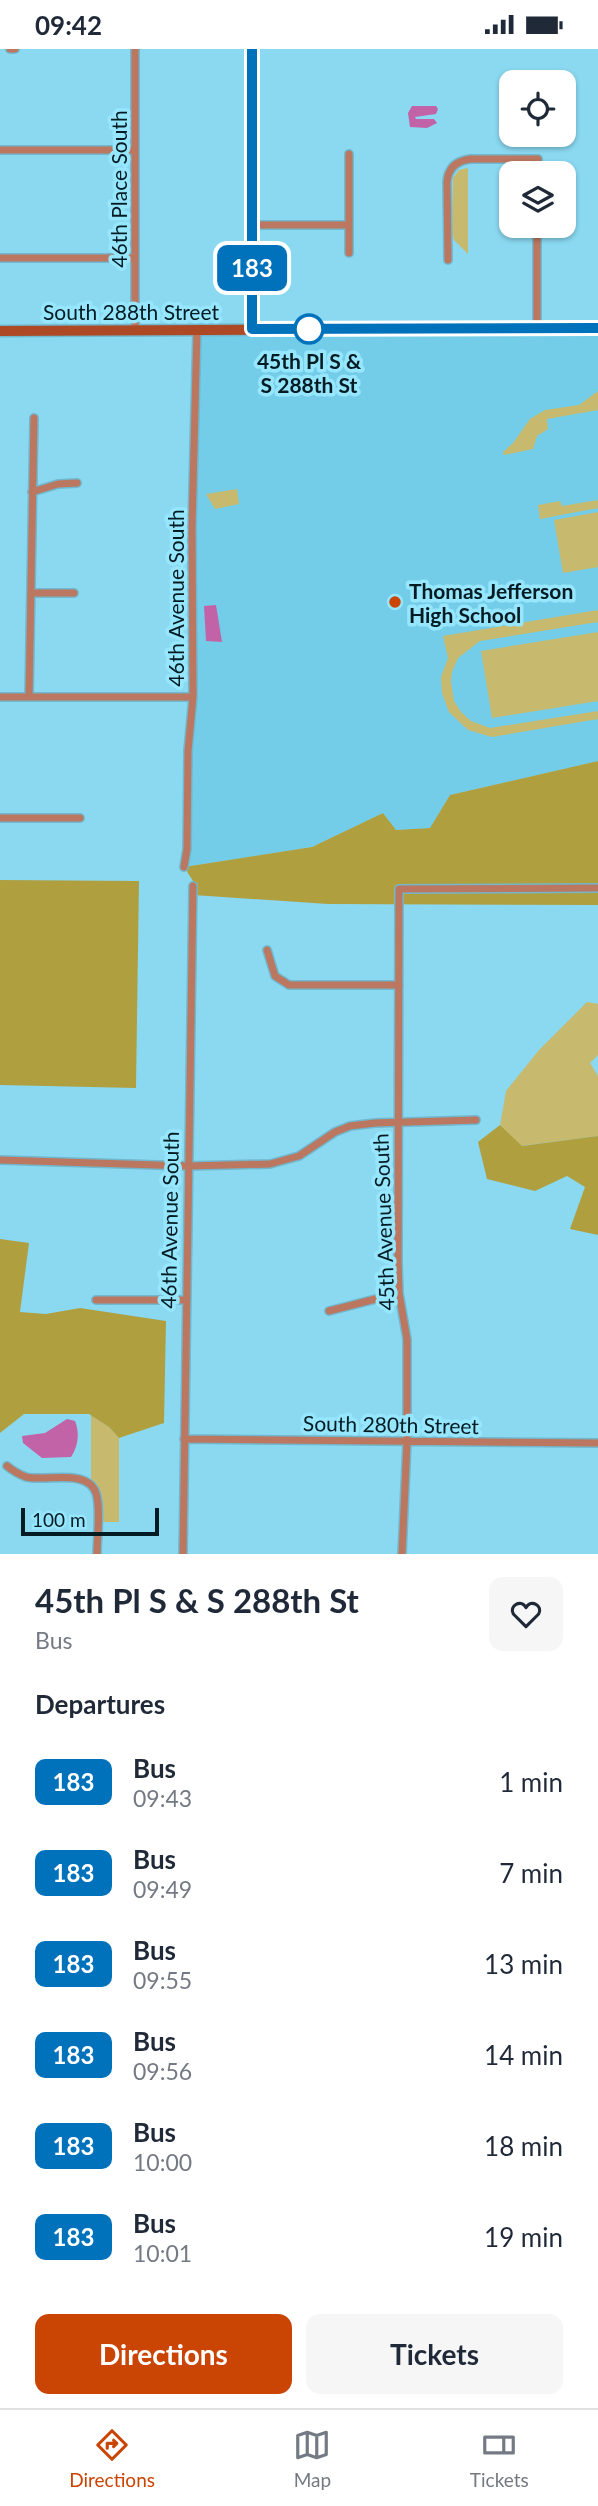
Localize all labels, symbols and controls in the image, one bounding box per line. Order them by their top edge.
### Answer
text: 09:42 [35,9,102,41]
map controls [499,70,576,238]
button: locate [499,70,576,147]
street label: 46th Place South [106,110,131,268]
button: layers [499,161,576,238]
line badge: 183 [212,245,292,291]
text: 183 [231,253,273,282]
street label: South 288th Street [43,299,219,324]
marker: 45th Pl S & S 288th St [294,314,324,344]
place label: 45th Pl S & S 288th St [257,348,362,397]
street label: 46th Avenue South [163,509,188,687]
place label: Thomas Jefferson High School [409,578,573,627]
marker: Thomas Jefferson High School [387,594,403,610]
street label: 46th Avenue South [155,1131,183,1309]
street label: 45th Avenue South [367,1133,399,1311]
street label: South 280th Street [303,1410,480,1438]
scale bar [21,1505,159,1537]
text: 100 m [32,1508,86,1531]
button: heart [489,1577,563,1651]
text: 45th Pl S & S 288th St [35,1580,359,1620]
text: Bus [35,1626,72,1654]
text: Departures [35,1688,165,1720]
text: Bus [133,1752,176,1784]
text: 1 min [499,1766,563,1798]
text: 183 [53,1767,94,1796]
text: 09:43 [133,1784,192,1812]
text: Bus [133,1843,176,1875]
text: 7 min [499,1857,563,1889]
text: 183 [53,1858,94,1887]
text: 09:49 [133,1875,192,1903]
text: Bus [133,1934,176,1966]
text: 13 min [484,1948,563,1980]
text: 183 [53,1949,94,1978]
text: 09:55 [133,1966,192,1994]
text: Bus [133,2025,176,2057]
text: 14 min [484,2039,563,2071]
text: 183 [53,2040,94,2069]
text: 09:56 [133,2057,192,2085]
text: Bus [133,2116,176,2148]
text: 18 min [484,2130,563,2162]
text: 183 [53,2131,94,2160]
text: 10:00 [133,2148,192,2176]
text: Bus [133,2207,176,2239]
text: 19 min [484,2221,563,2253]
text: 183 [53,2222,94,2251]
text: 10:01 [133,2239,192,2267]
button: Directions [35,2314,292,2394]
button: Tickets [306,2314,563,2394]
tab: Directions [69,2426,155,2491]
tab: Map [293,2426,331,2491]
tab: Tickets [470,2426,529,2491]

